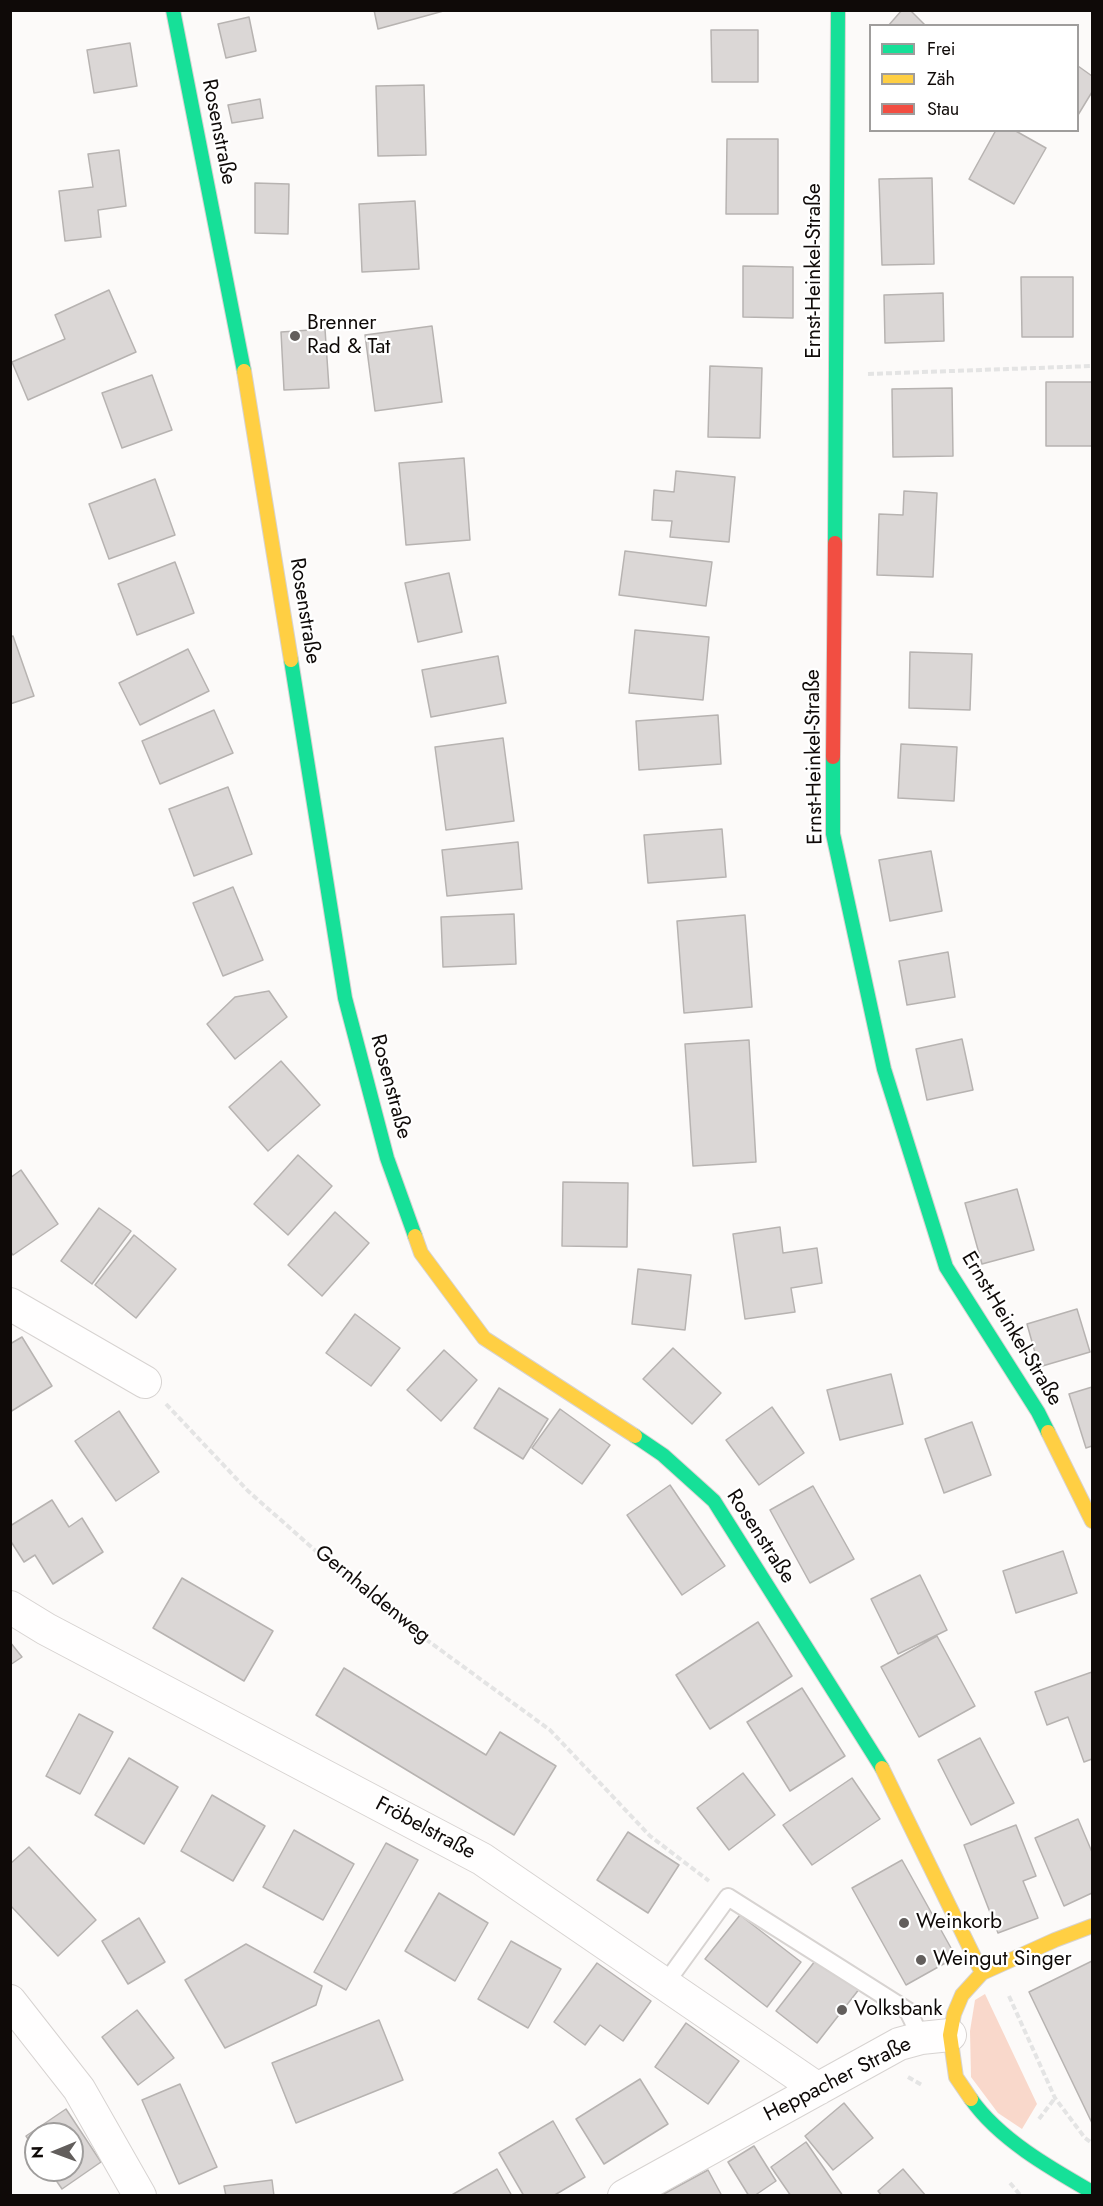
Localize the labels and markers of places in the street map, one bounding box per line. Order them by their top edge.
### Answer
place label: Brenner Rad & Tat [307,311,390,361]
marker: Brenner Rad & Tat [288,329,302,343]
place label: Weinkorb [916,1910,1002,1936]
marker: Weinkorb [897,1916,911,1930]
place label: Weingut Singer [933,1947,1072,1973]
marker: Weingut Singer [914,1953,928,1967]
place label: Volksbank [854,1997,943,2023]
marker: Volksbank [835,2003,849,2017]

